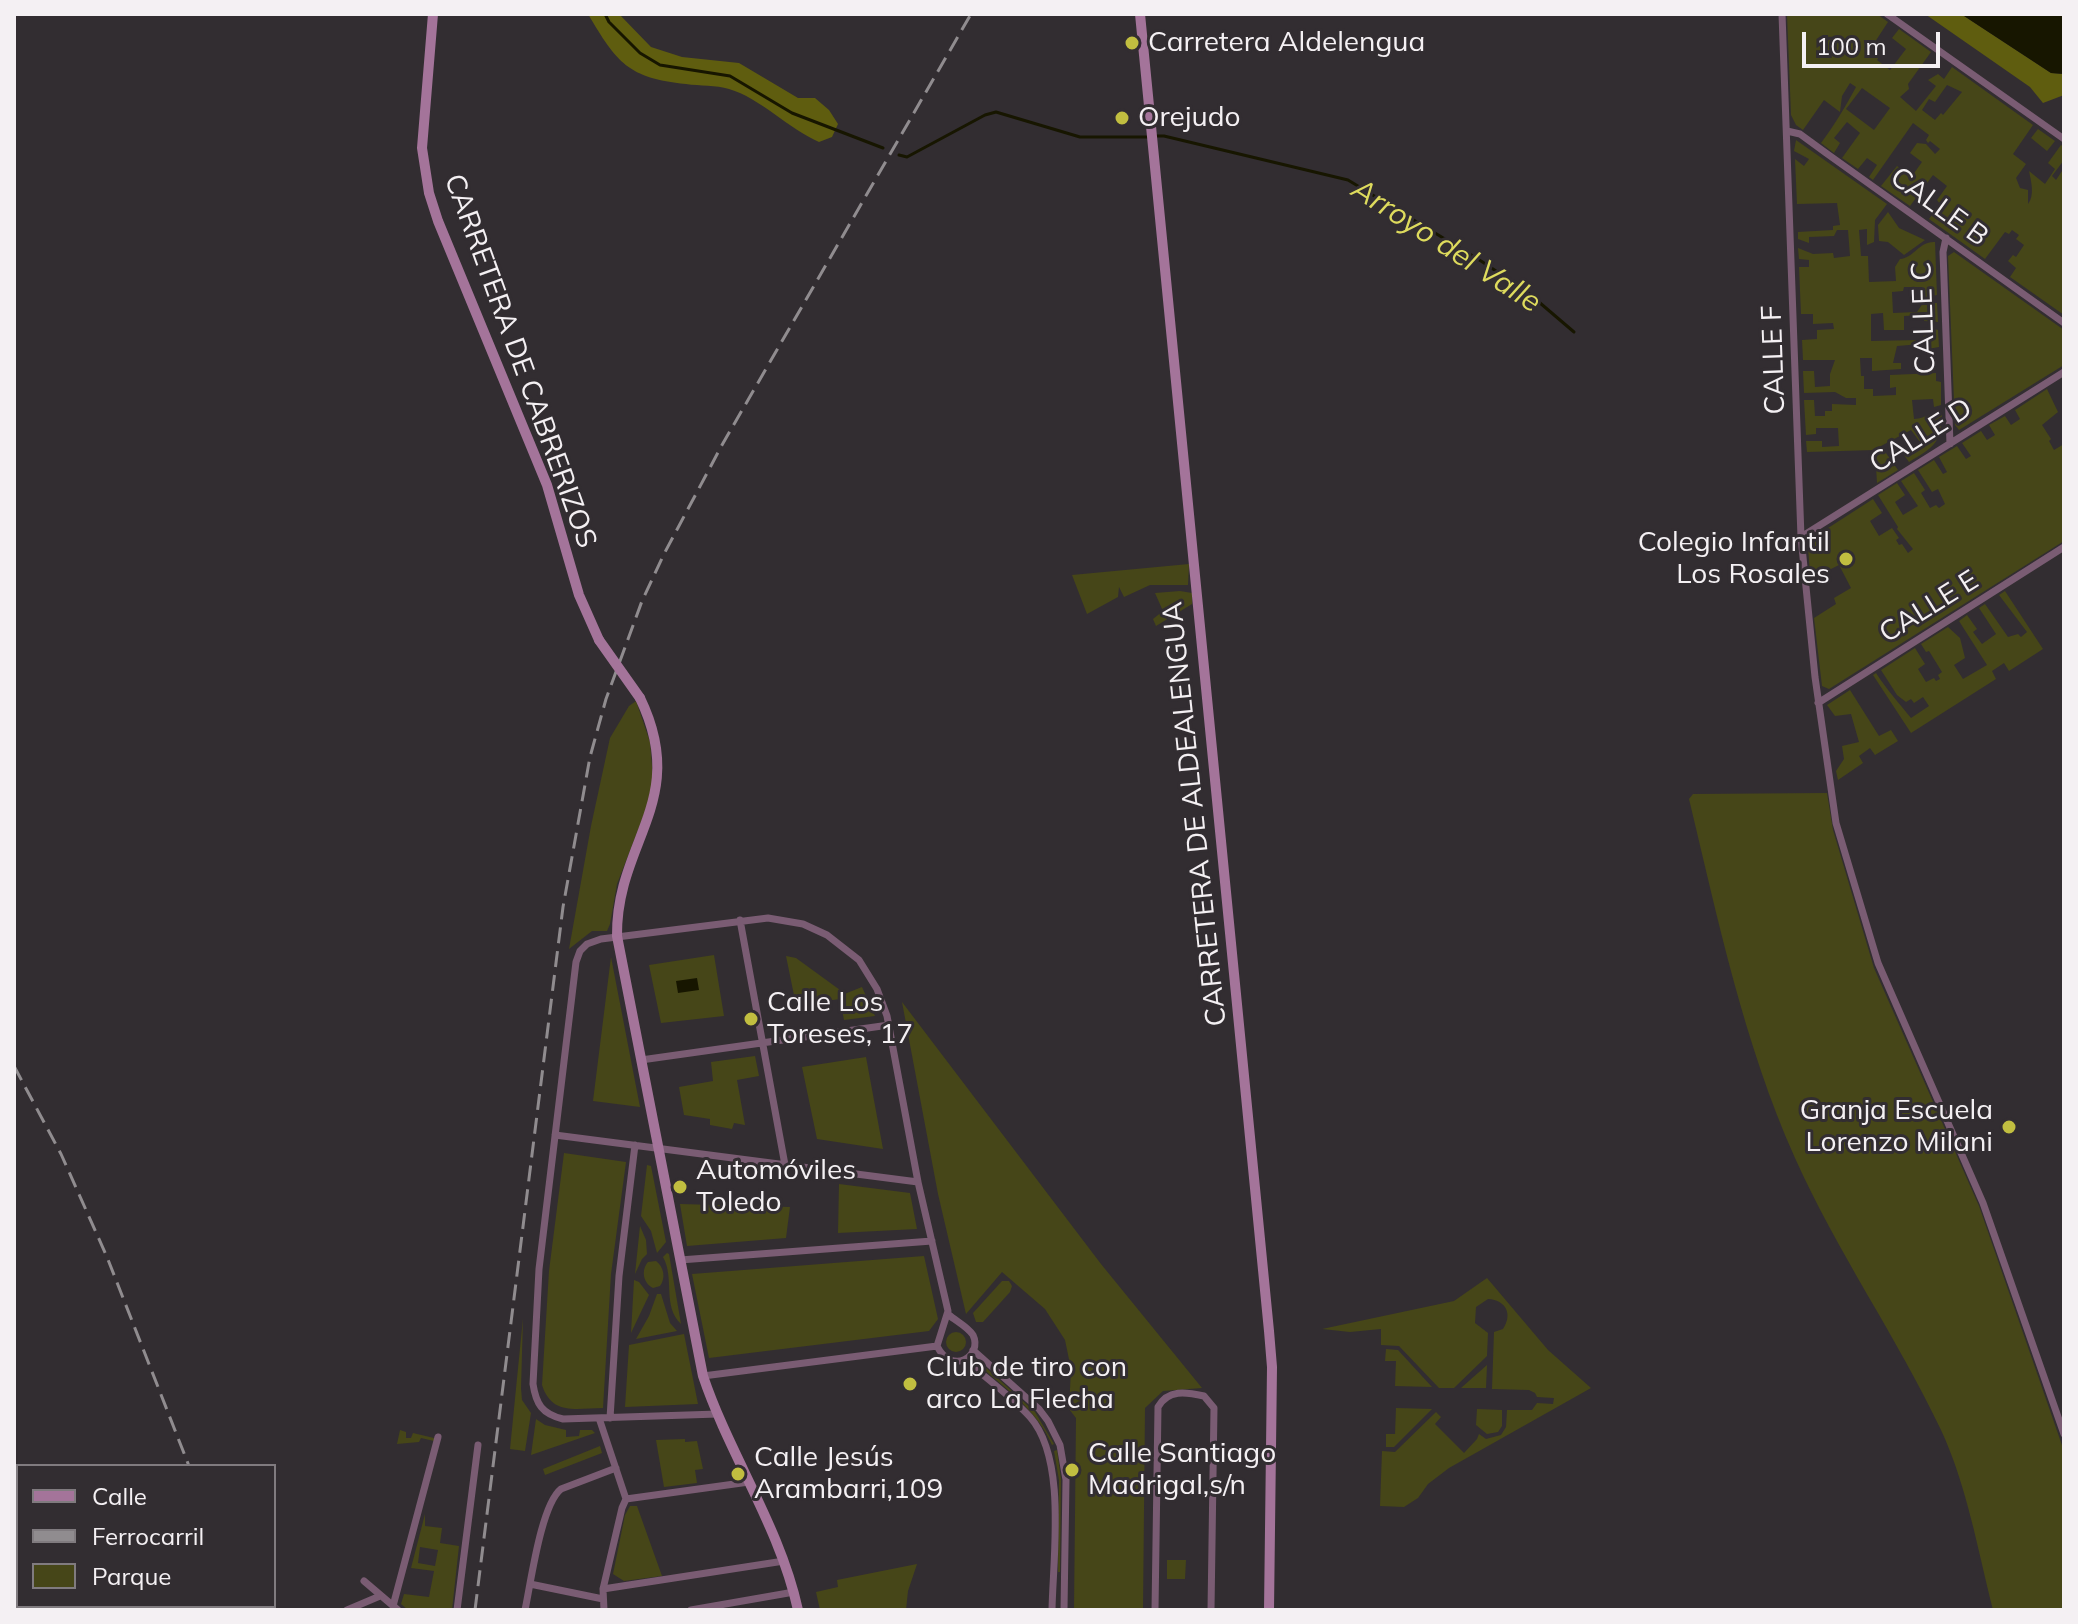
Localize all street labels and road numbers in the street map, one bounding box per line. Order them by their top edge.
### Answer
street label: CALLE B [1884,160,1994,254]
street label: CARRETERA DE CABRERIZOS [437,170,603,552]
street label: CALLE C [1905,261,1943,375]
street label: CALLE F [1755,305,1793,415]
street label: CALLE D [1864,391,1978,481]
street label: CALLE E [1873,564,1985,650]
street label: CARRETERA DE ALDEALENGUA [1156,600,1234,1028]

